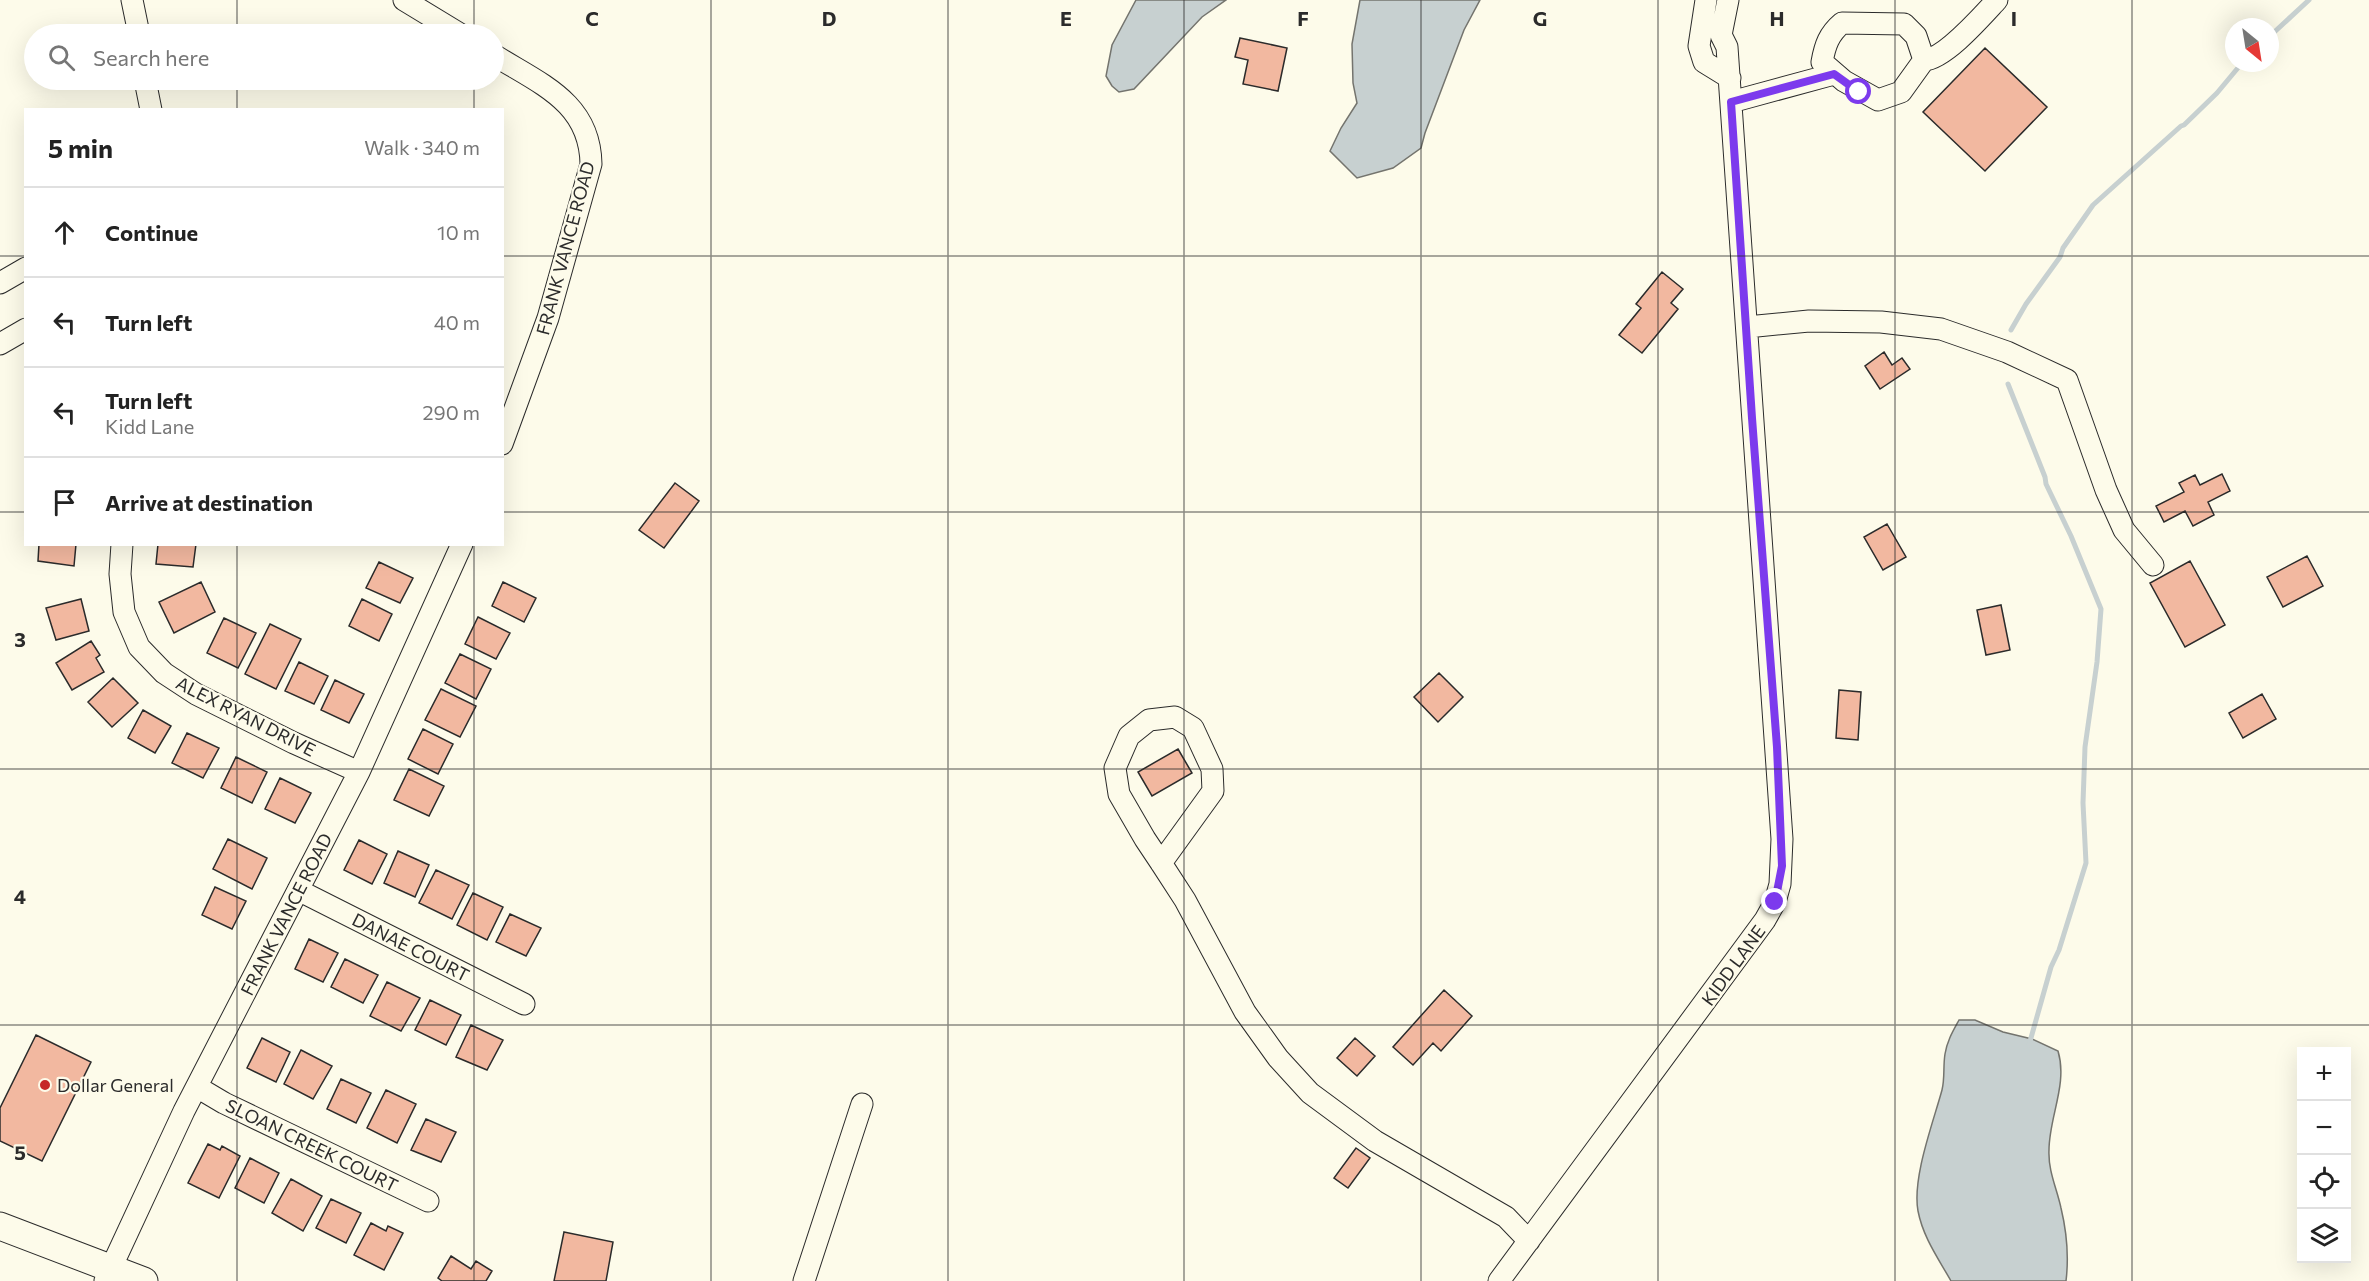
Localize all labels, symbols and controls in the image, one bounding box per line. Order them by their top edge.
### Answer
text: C [585,6,599,30]
text: D [822,6,836,30]
text: E [1060,6,1072,30]
text: F [1297,6,1309,30]
text: G [1533,6,1547,30]
text: H [1770,6,1785,30]
text: I [2011,6,2017,30]
north arrow [2225,18,2279,72]
search box [24,24,504,90]
icon: search [45,41,78,74]
text: Search here [93,44,209,71]
route start [1845,78,1871,104]
text: 5 min [48,132,113,163]
text: Walk · 340 m [364,135,480,159]
street label: FRANK VANCE ROAD [531,159,599,337]
icon: ahead [48,216,81,249]
text: Continue [105,219,198,246]
text: 10 m [437,220,480,244]
icon: left [48,306,81,339]
text: Turn left [105,309,192,336]
text: 40 m [434,310,480,334]
text: Turn left [105,387,192,414]
icon: left [48,396,81,429]
text: 290 m [422,400,480,424]
text: Kidd Lane [105,414,194,438]
icon: arrive [48,486,81,519]
text: Arrive at destination [105,489,313,516]
text: 3 [14,627,26,651]
street label: ALEX RYAN DRIVE [173,671,319,761]
street label: FRANK VANCE ROAD [236,829,336,999]
text: 4 [14,884,26,908]
route end [1761,888,1787,914]
street label: DANAE COURT [349,908,473,986]
street label: KIDD LANE [1696,920,1770,1010]
map controls [2297,1047,2351,1263]
button: + [2297,1047,2351,1101]
place label: Dollar General [57,1074,174,1096]
marker: Dollar General [38,1078,52,1092]
street label: SLOAN CREEK COURT [222,1094,402,1196]
button: − [2297,1101,2351,1155]
text: 5 [14,1140,26,1164]
button: locate [2297,1155,2351,1209]
button: layers [2297,1209,2351,1263]

